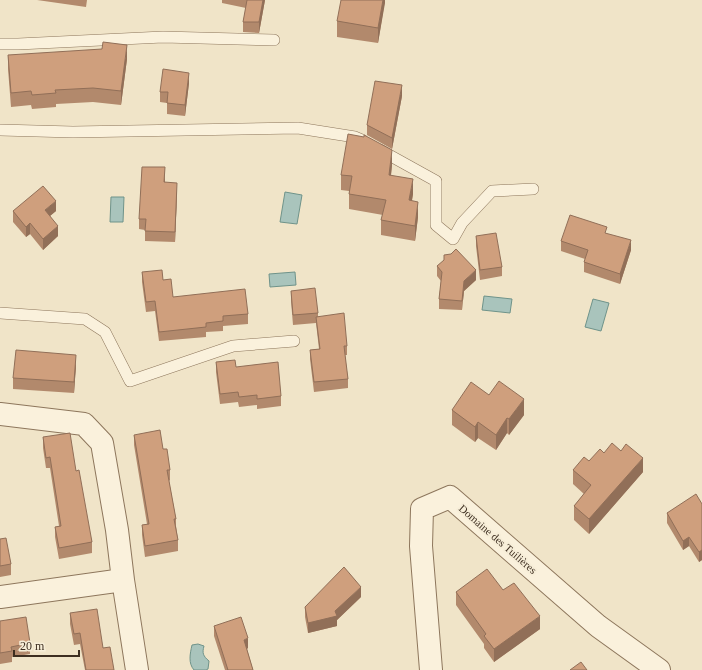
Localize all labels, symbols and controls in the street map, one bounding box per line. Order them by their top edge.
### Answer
street label: Domaine des Tuilières [457,502,539,576]
scale bar [14,632,79,658]
text: 20 m [20,639,45,653]

